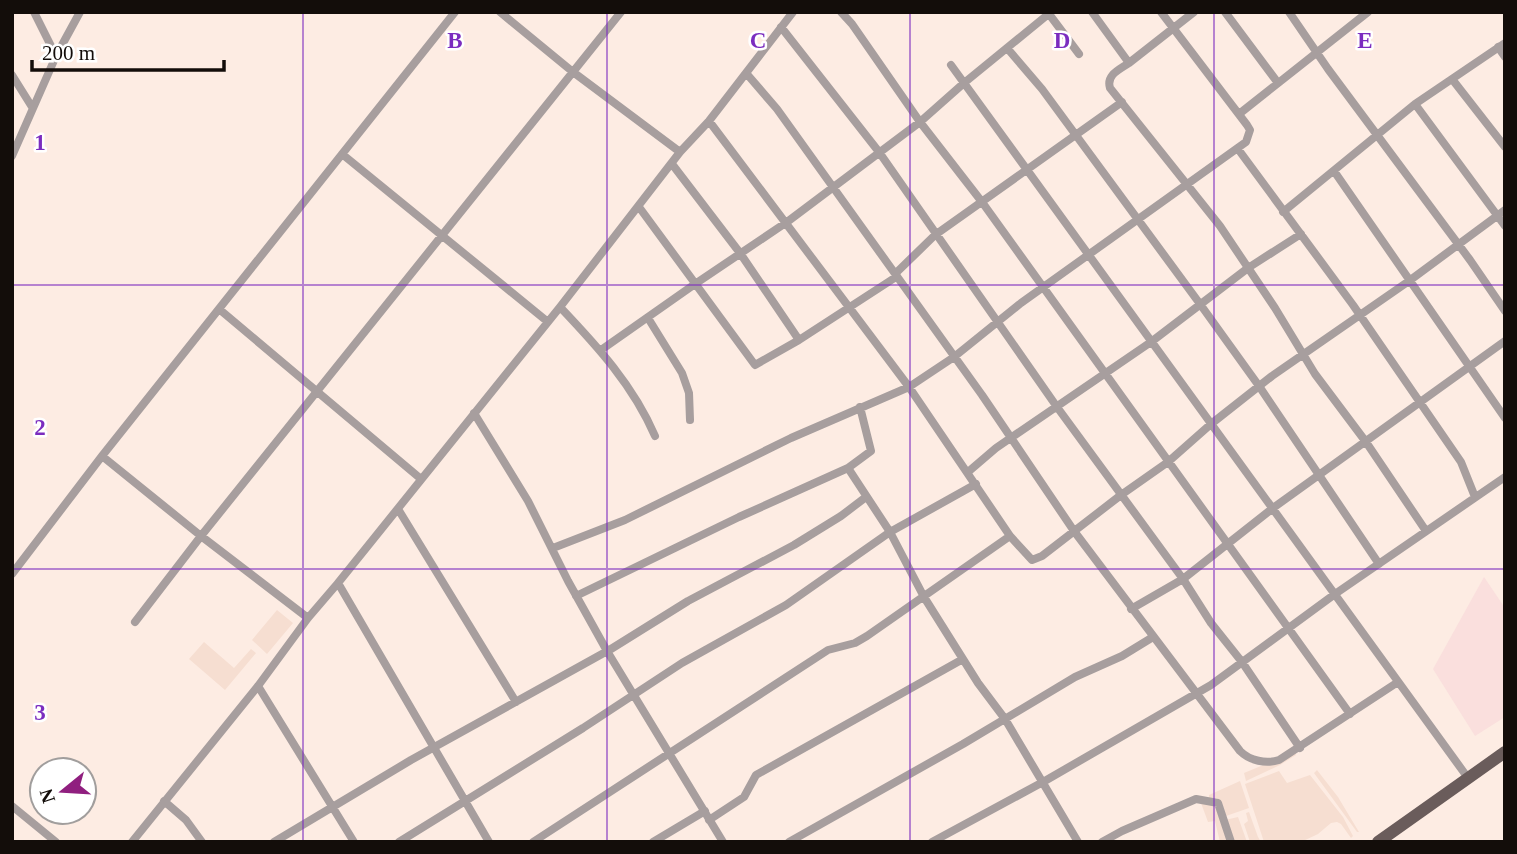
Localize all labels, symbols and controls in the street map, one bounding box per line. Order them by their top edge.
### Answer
scale bar [32,28,224,72]
text: B [447,28,463,53]
text: C [750,28,766,53]
text: D [1054,28,1070,53]
text: E [1357,28,1373,53]
text: 200 m [42,41,95,65]
text: 1 [34,130,46,155]
text: 2 [34,415,46,440]
text: 3 [34,700,46,725]
north arrow [28,756,98,826]
text: N [35,786,59,806]

